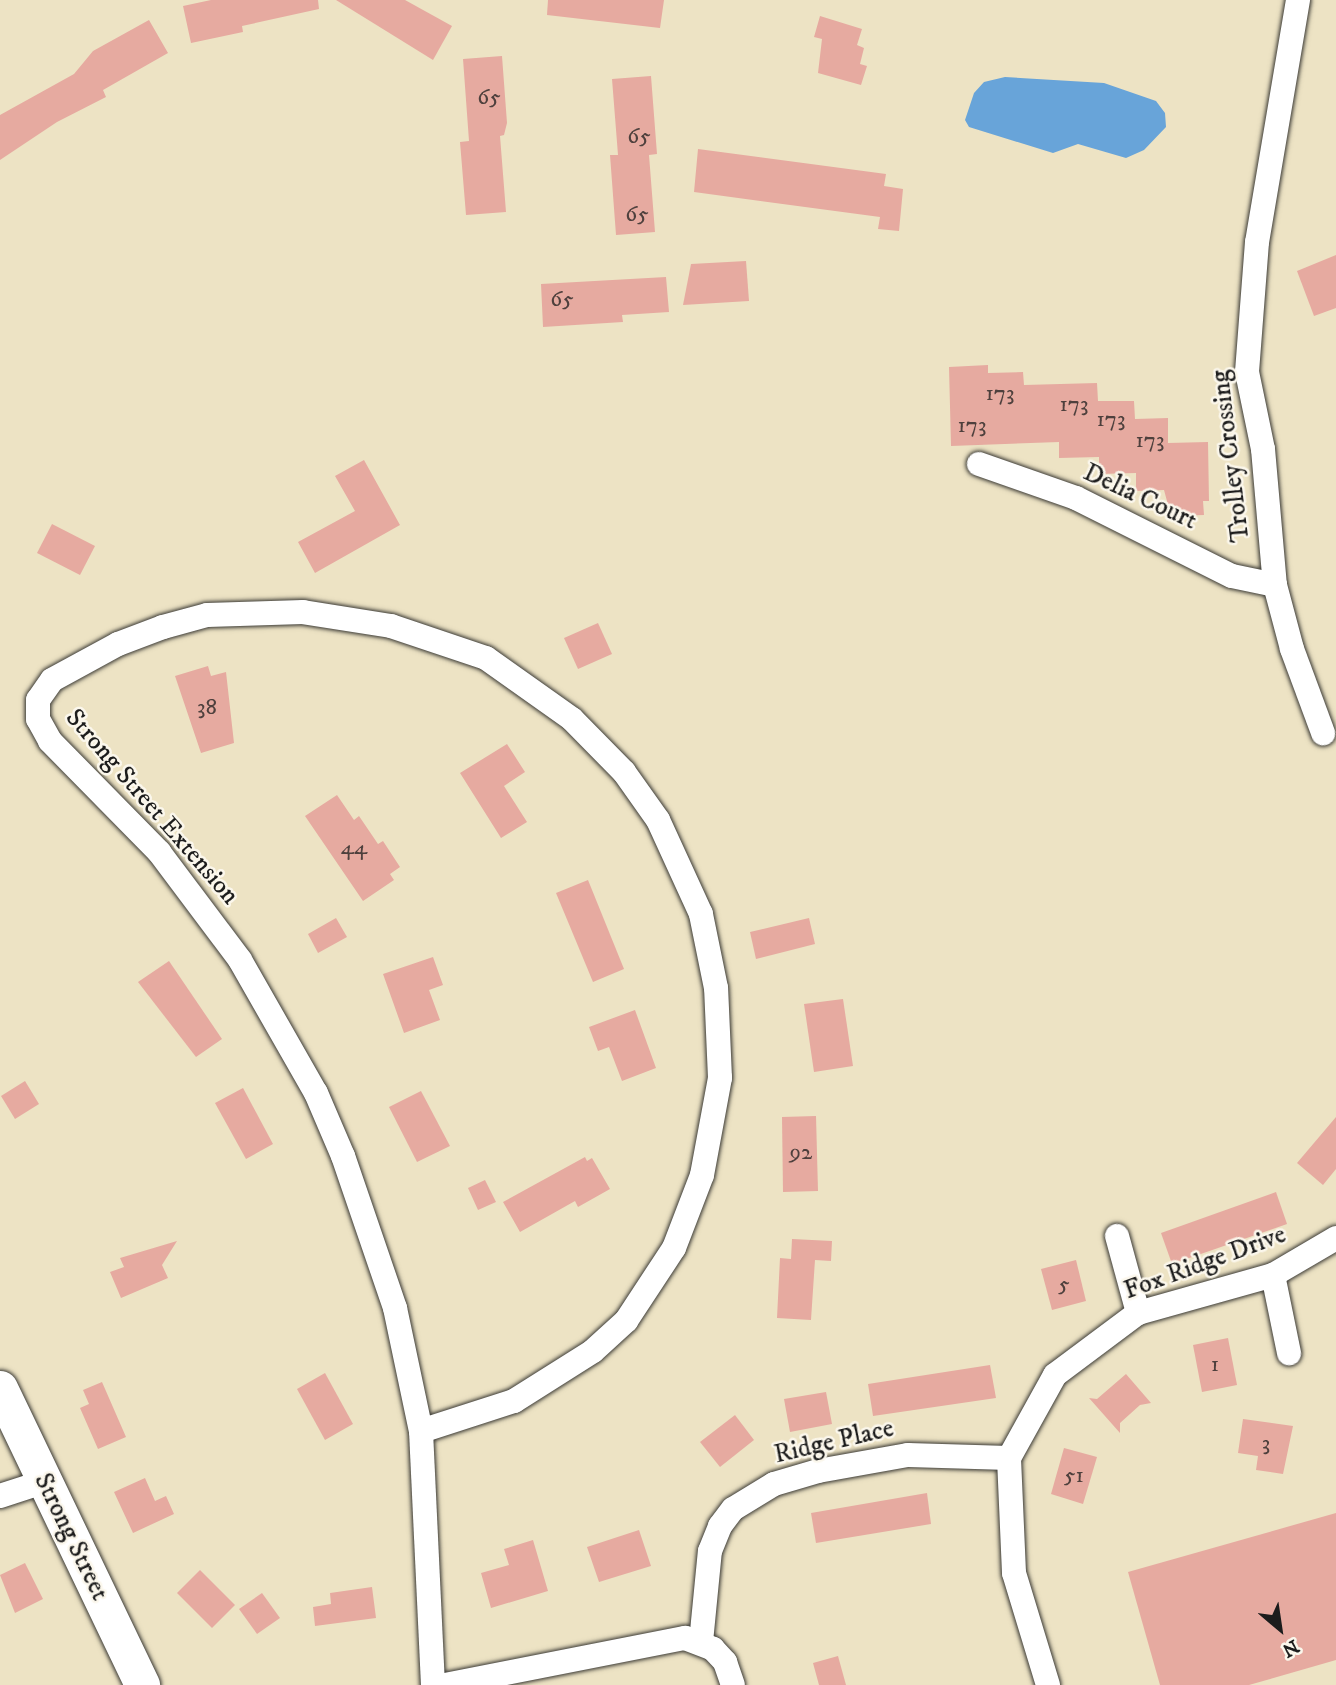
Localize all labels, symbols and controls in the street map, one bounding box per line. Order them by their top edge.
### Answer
house number: 65 [477,84,501,112]
house number: 65 [627,123,651,151]
house number: 65 [625,201,649,229]
house number: 65 [550,286,574,314]
street label: Trolley Crossing [1205,368,1257,544]
house number: 173 [985,380,1015,408]
house number: 173 [1059,391,1089,419]
house number: 173 [1096,406,1126,434]
house number: 173 [957,412,987,440]
house number: 173 [1135,427,1165,455]
street label: Delia Court [1078,457,1202,537]
house number: 38 [197,694,217,722]
street label: Strong Street Extension [59,703,245,911]
house number: 44 [341,834,367,862]
house number: 92 [790,1139,812,1167]
street label: Fox Ridge Drive [1120,1219,1290,1307]
house number: 5 [1058,1271,1070,1299]
house number: 1 [1211,1351,1219,1379]
street label: Ridge Place [771,1413,897,1471]
house number: 3 [1262,1430,1270,1458]
house number: 51 [1064,1462,1084,1490]
street label: Strong Street [27,1468,115,1606]
north arrow [1245,1594,1315,1664]
text: N [1278,1634,1303,1662]

